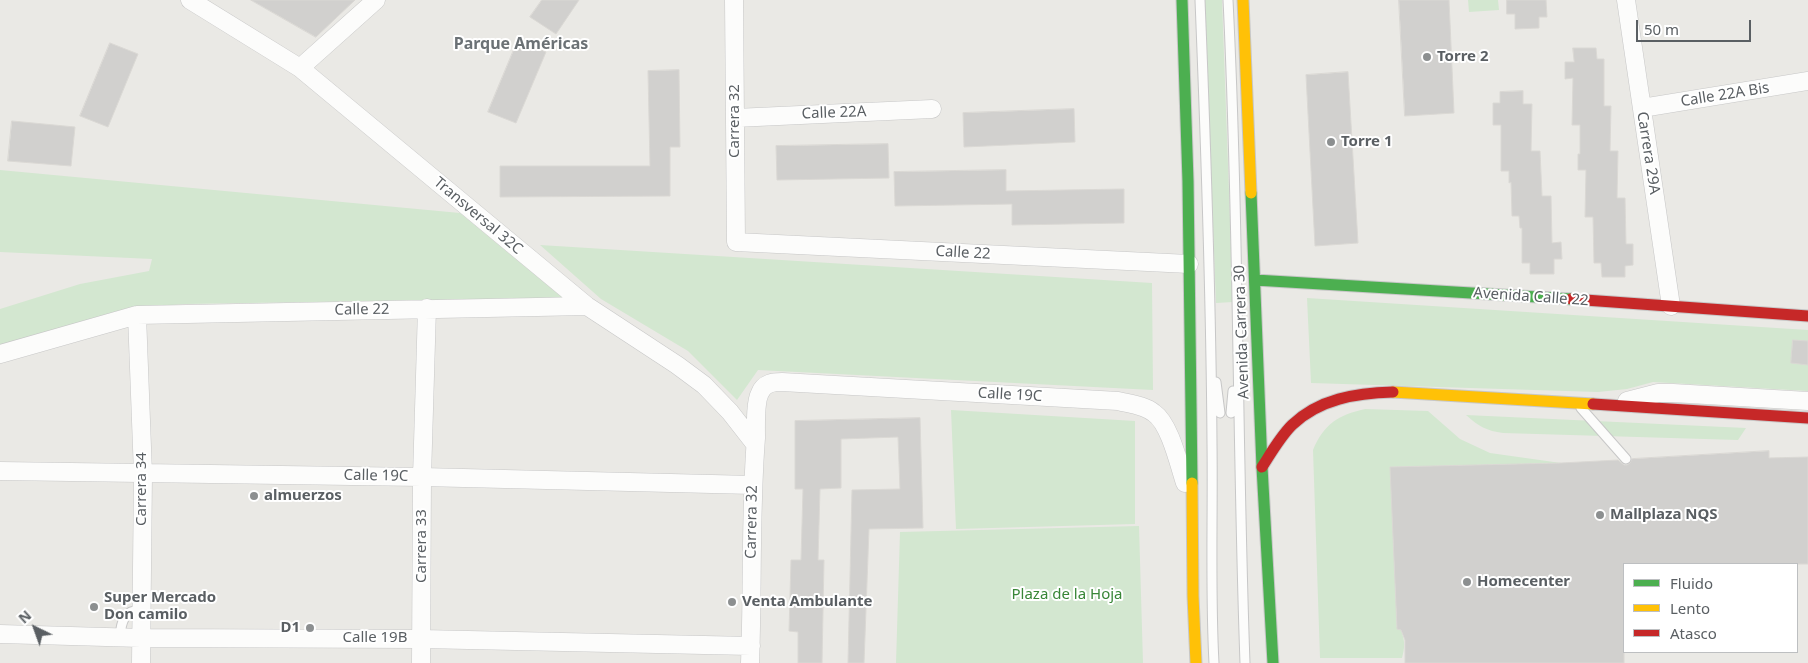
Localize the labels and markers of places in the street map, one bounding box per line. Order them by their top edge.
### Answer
place label: Torre 2 [1437,48,1489,66]
marker: Torre 2 [1421,51,1433,63]
place label: Torre 1 [1341,133,1393,151]
marker: Torre 1 [1325,136,1337,148]
place label: almuerzos [264,487,342,505]
marker: almuerzos [248,490,260,502]
place label: Mallplaza NQS [1610,506,1718,524]
marker: Mallplaza NQS [1594,509,1606,521]
place label: Homecenter [1477,573,1570,591]
marker: Homecenter [1461,576,1473,588]
place label: Super Mercado Don camilo [104,589,216,624]
place label: Venta Ambulante [742,593,872,611]
marker: Venta Ambulante [726,596,738,608]
marker: Super Mercado Don camilo [88,601,100,613]
place label: D1 [280,619,300,637]
marker: D1 [304,622,316,634]

